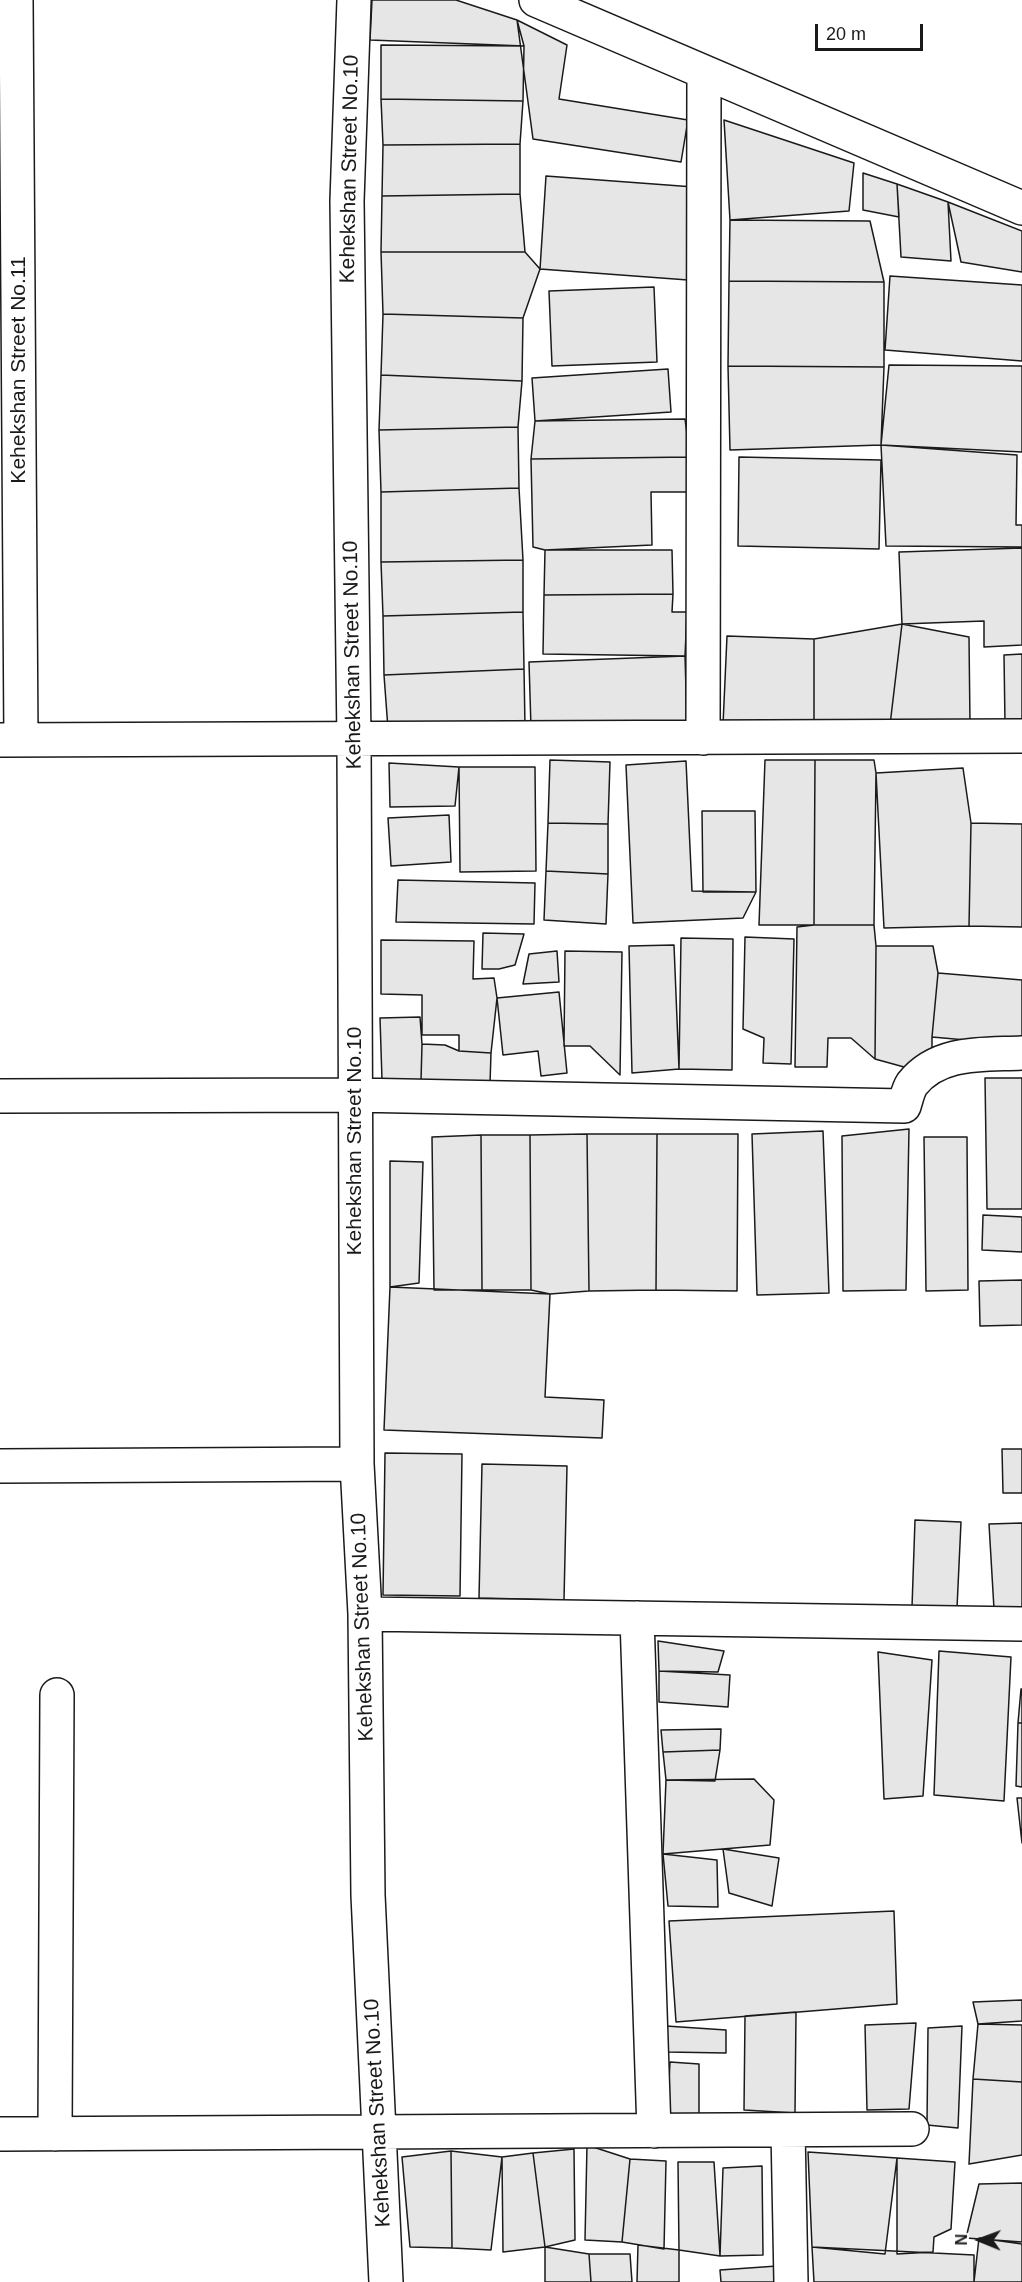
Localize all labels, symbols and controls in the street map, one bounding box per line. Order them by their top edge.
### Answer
scale bar [818,12,926,50]
text: 20 m [826,24,866,44]
street label: Kehekshan Street No.10 [335,54,365,284]
street label: Kehekshan Street No.11 [6,256,32,484]
street label: Kehekshan Street No.10 [338,540,368,770]
street label: Kehekshan Street No.10 [342,1027,368,1255]
street label: Kehekshan Street No.10 [346,1512,380,1742]
street label: Kehekshan Street No.10 [359,1998,397,2228]
north arrow [950,2210,1010,2270]
text: N [953,2234,970,2246]

